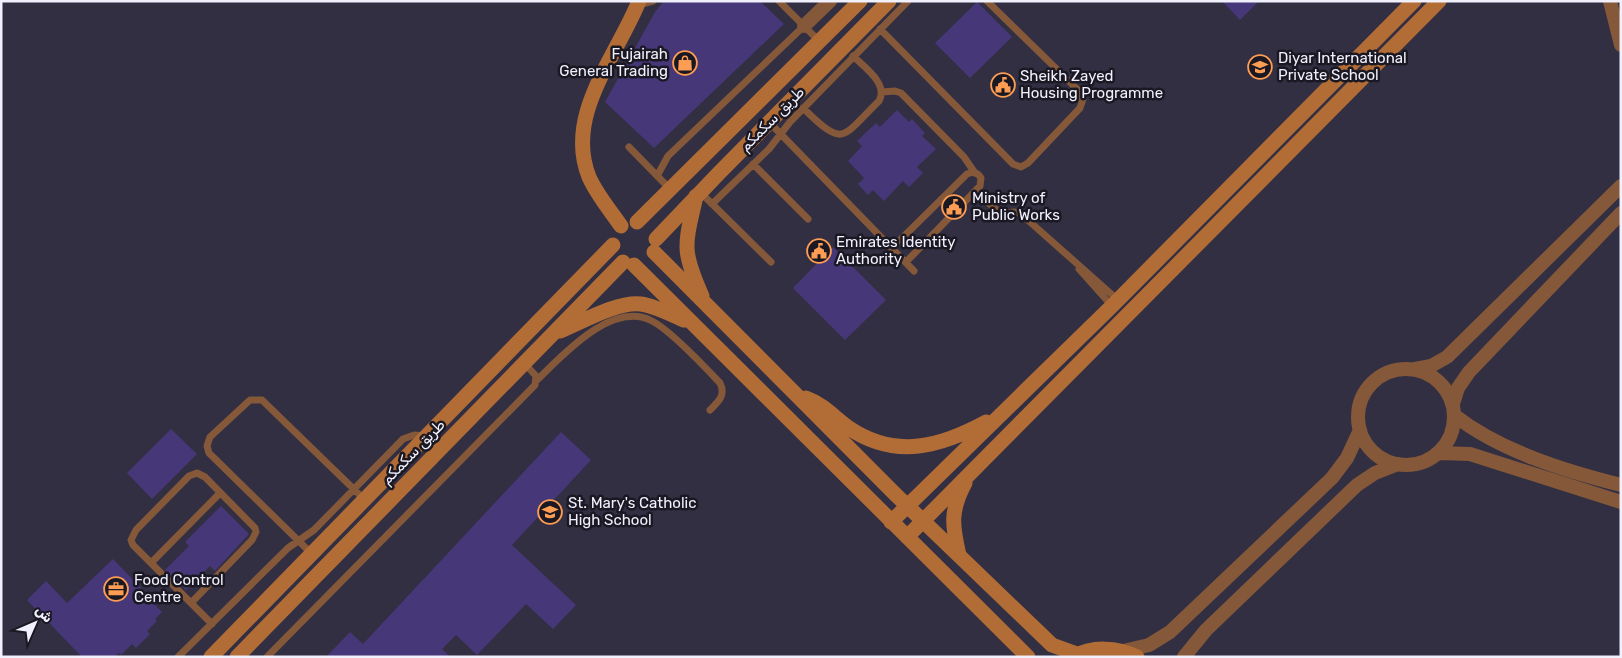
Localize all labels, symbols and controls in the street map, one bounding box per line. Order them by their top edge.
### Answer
place label: Fujairah General Trading [559,45,668,80]
place label: Diyar International Private School [1278,49,1407,84]
shop icon: Fujairah General Trading [672,50,698,76]
school or university icon: Diyar International Private School [1247,54,1273,80]
place label: Sheikh Zayed Housing Programme [1020,67,1163,102]
public building icon: Sheikh Zayed Housing Programme [990,72,1016,98]
street label: طريق سكمكم [736,83,809,156]
place label: Ministry of Public Works [972,189,1060,224]
public building icon: Ministry of Public Works [941,194,967,220]
place label: Emirates Identity Authority [836,233,955,268]
public building icon: Emirates Identity Authority [806,238,832,264]
street label: طريق سكمكم [377,416,449,489]
place label: St. Mary's Catholic High School [568,494,696,529]
school or university icon: St. Mary's Catholic High School [537,499,563,525]
place label: Food Control Centre [134,571,224,606]
office icon: Food Control Centre [103,576,129,602]
north arrow [10,598,60,648]
text: ش [32,602,56,627]

